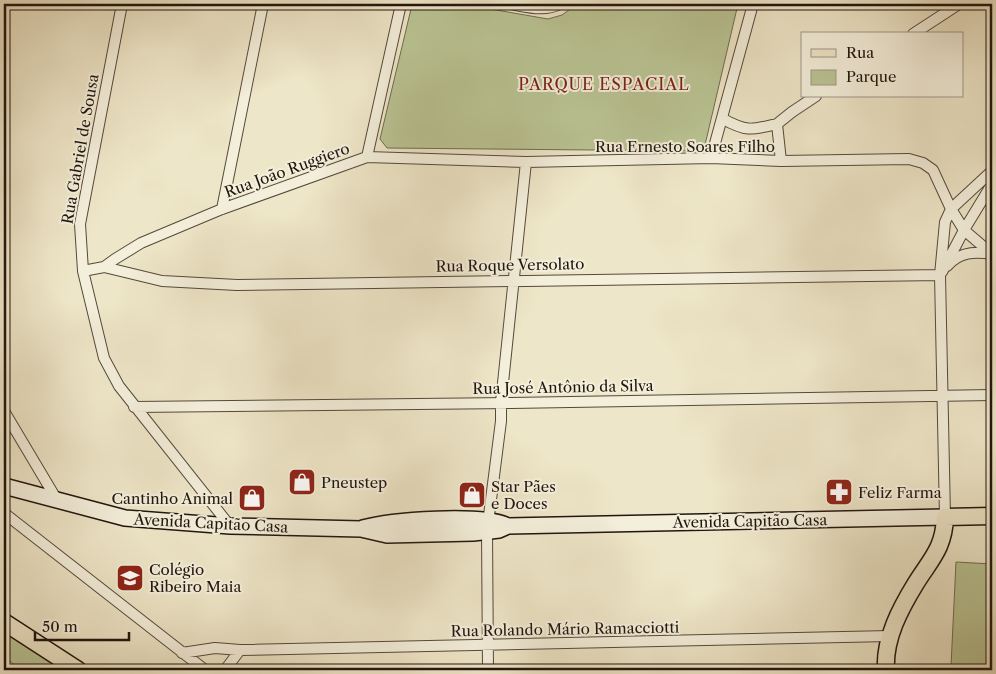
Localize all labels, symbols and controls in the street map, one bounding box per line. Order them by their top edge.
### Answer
legend [801,32,964,98]
text: Rua [846,43,874,62]
text: Parque [846,67,896,86]
street label: Rua Gabriel de Sousa [57,72,103,226]
district label: PARQUE ESPACIAL [518,74,690,94]
street label: Rua Ernesto Soares Filho [595,137,775,156]
street label: Rua João Ruggiero [222,139,352,201]
street label: Rua Roque Versolato [435,254,585,276]
street label: Rua José Antônio da Silva [472,376,654,398]
shop icon: Pneustep [287,467,317,497]
place label: Pneustep [321,473,387,492]
place label: Star Pães e Doces [491,477,556,513]
pharmacy icon: Feliz Farma [824,477,854,507]
shop icon: Star Pães e Doces [457,480,487,510]
shop icon: Cantinho Animal [237,483,267,513]
place label: Feliz Farma [858,483,942,502]
place label: Cantinho Animal [111,489,234,508]
street label: Avenida Capitão Casa [132,509,289,537]
street label: Avenida Capitão Casa [671,510,828,532]
place label: Colégio Ribeiro Maia [149,560,241,596]
school or university icon: Colégio Ribeiro Maia [115,563,145,593]
scale bar [35,609,129,641]
text: 50 m [42,617,78,636]
street label: Rua Rolando Mário Ramacciotti [451,617,680,640]

